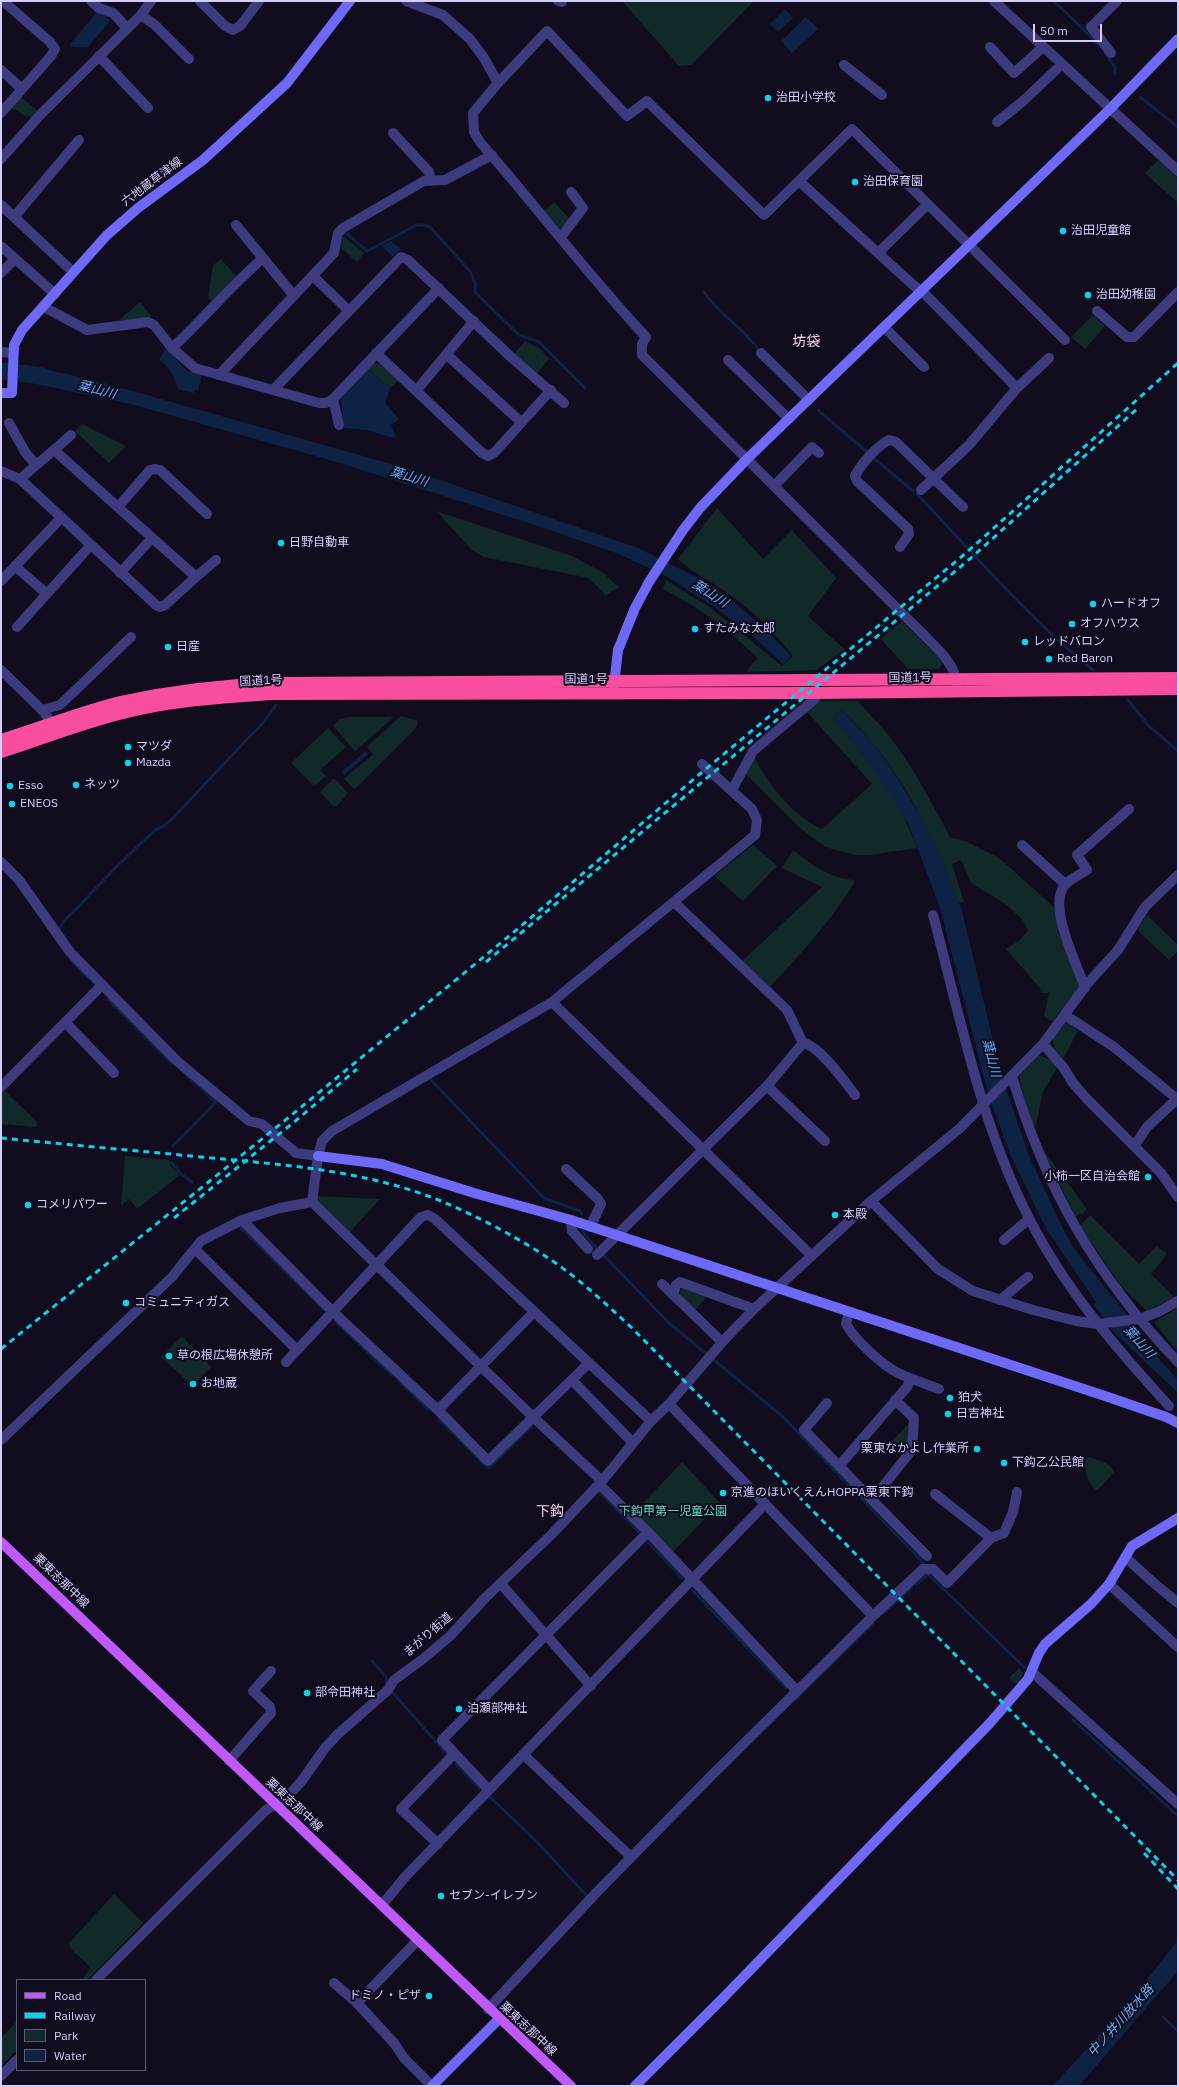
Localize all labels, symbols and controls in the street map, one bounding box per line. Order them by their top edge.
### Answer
scale bar [1035,16,1104,42]
text: 50 m [1040,23,1068,38]
place label: 治田小学校 [776,91,836,105]
marker: 治田小学校 [763,93,773,103]
street label: 六地蔵草津線 [119,155,185,209]
place label: 治田保育園 [863,175,923,189]
marker: 治田保育園 [850,177,860,187]
place label: 治田児童館 [1071,224,1131,238]
marker: 治田児童館 [1058,226,1068,236]
place label: 治田幼稚園 [1096,288,1156,302]
marker: 治田幼稚園 [1083,290,1093,300]
district label: 坊袋 [792,334,820,350]
water label: 葉山川 [76,377,118,403]
water label: 葉山川 [388,464,430,490]
place label: 日野自動車 [289,536,349,550]
marker: 日野自動車 [276,538,286,548]
water label: 葉山川 [689,577,731,611]
place label: ハードオフ [1101,597,1161,611]
marker: ハードオフ [1088,599,1098,609]
place label: オフハウス [1080,617,1140,631]
marker: オフハウス [1067,619,1077,629]
place label: すたみな太郎 [703,622,775,636]
marker: すたみな太郎 [690,624,700,634]
place label: レッドバロン [1033,635,1105,649]
marker: レッドバロン [1020,637,1030,647]
place label: 日産 [176,640,200,654]
marker: 日産 [163,642,173,652]
place label: Red Baron [1057,652,1113,666]
marker: Red Baron [1044,654,1054,664]
street label: 国道1号 [888,670,932,686]
street label: 国道1号 [239,673,283,689]
street label: 国道1号 [564,673,608,687]
place label: マツダ [136,740,172,754]
marker: マツダ [123,742,133,752]
place label: Mazda [136,756,171,770]
marker: Mazda [123,758,133,768]
place label: ネッツ [84,778,120,792]
place label: Esso [18,779,43,793]
marker: ネッツ [71,780,81,790]
marker: Esso [5,781,15,791]
place label: ENEOS [20,797,58,811]
marker: ENEOS [7,799,17,809]
water label: 葉山川 [979,1037,1003,1079]
place label: 小柿一区自治会館 [1044,1170,1140,1184]
marker: 小柿一区自治会館 [1143,1172,1153,1182]
place label: コメリパワー [36,1198,108,1212]
marker: コメリパワー [23,1200,33,1210]
place label: 本殿 [843,1208,867,1222]
marker: 本殿 [830,1210,840,1220]
place label: コミュニティガス [134,1296,230,1310]
marker: コミュニティガス [121,1298,131,1308]
water label: 葉山川 [1120,1322,1158,1362]
place label: 草の根広場休憩所 [177,1349,273,1363]
marker: 草の根広場休憩所 [164,1351,174,1361]
place label: お地蔵 [201,1377,237,1391]
marker: お地蔵 [188,1379,198,1389]
place label: 狛犬 [958,1391,982,1405]
marker: 狛犬 [945,1393,955,1403]
place label: 日吉神社 [956,1407,1004,1421]
marker: 日吉神社 [943,1409,953,1419]
place label: 栗東なかよし作業所 [861,1442,969,1456]
marker: 栗東なかよし作業所 [972,1444,982,1454]
place label: 下鈎乙公民館 [1012,1456,1084,1470]
marker: 下鈎乙公民館 [999,1458,1009,1468]
place label: 京進のほいくえんHOPPA栗東下鈎 [731,1486,914,1500]
marker: 京進のほいくえんHOPPA栗東下鈎 [718,1488,728,1498]
district label: 下鈎 [536,1504,564,1520]
park label: 下鈎甲第一児童公園 [619,1505,727,1519]
street label: 栗東志那中線 [30,1551,92,1611]
street label: まがり街道 [401,1610,455,1660]
place label: 部令田神社 [315,1686,375,1700]
marker: 部令田神社 [302,1688,312,1698]
place label: 泊瀬部神社 [467,1702,527,1716]
marker: 泊瀬部神社 [454,1704,464,1714]
street label: 栗東志那中線 [263,1775,325,1835]
place label: セブン-イレブン [449,1889,538,1903]
marker: セブン-イレブン [436,1891,446,1901]
legend [16,1979,146,2071]
water label: 中ノ井川放水路 [1085,1982,1157,2060]
text: Road [54,1988,82,2003]
place label: ドミノ・ピザ [349,1989,421,2003]
marker: ドミノ・ピザ [424,1991,434,2001]
street label: 栗東志那中線 [497,1999,559,2059]
text: Railway [54,2008,96,2023]
text: Park [54,2028,78,2043]
text: Water [54,2048,86,2063]

